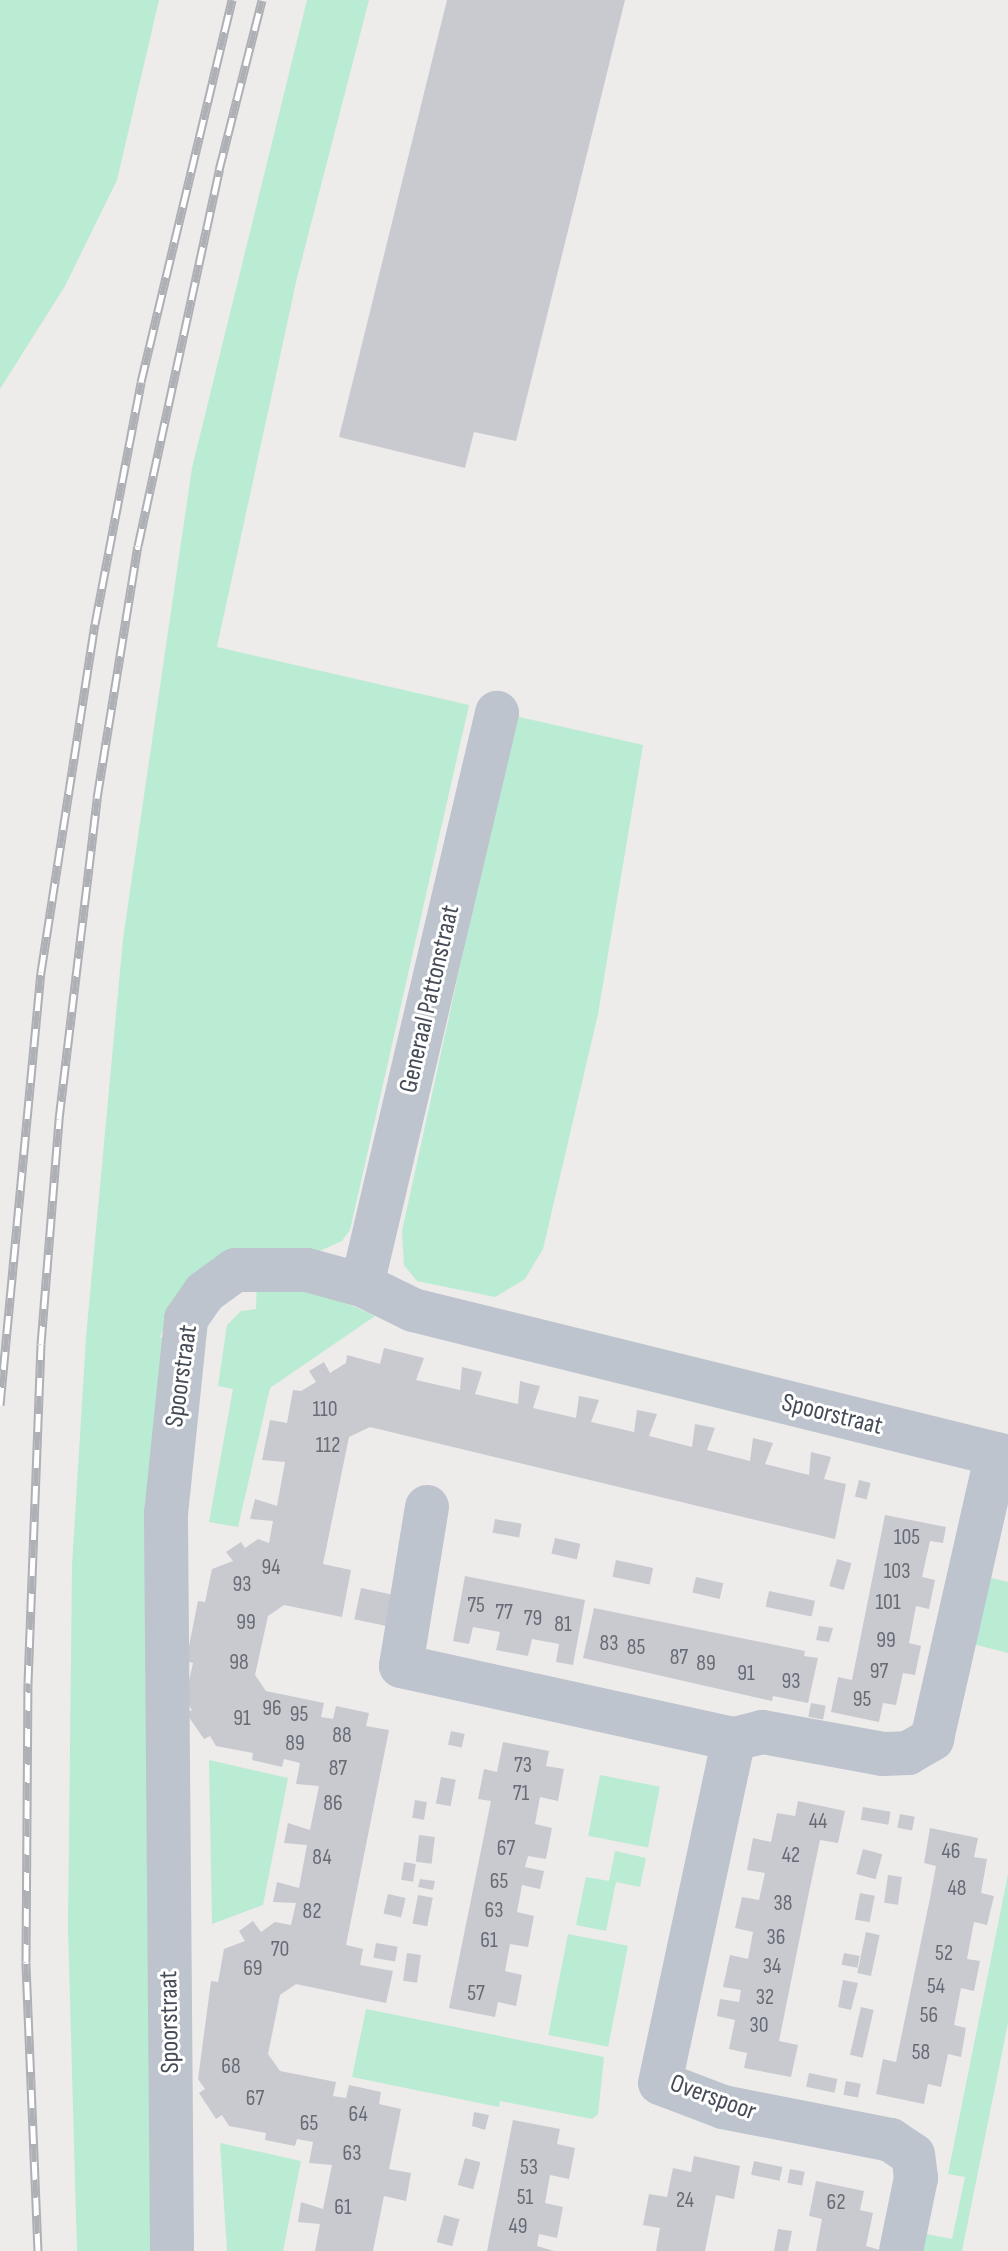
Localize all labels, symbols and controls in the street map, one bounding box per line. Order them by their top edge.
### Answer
street label: Generaal Pattonstraat [393,902,467,1096]
street label: Spoorstraat [159,1323,205,1429]
street label: Spoorstraat [778,1387,886,1443]
house number: 110 [312,1397,338,1423]
house number: 112 [316,1433,340,1459]
house number: 105 [894,1525,920,1551]
house number: 94 [262,1555,280,1581]
house number: 103 [884,1559,910,1585]
house number: 93 [233,1572,251,1598]
house number: 101 [875,1590,901,1616]
house number: 75 [467,1593,485,1619]
house number: 77 [495,1600,513,1626]
house number: 79 [524,1606,542,1632]
house number: 99 [236,1610,256,1636]
house number: 81 [554,1612,572,1638]
house number: 99 [876,1628,896,1654]
house number: 83 [600,1631,618,1657]
house number: 85 [627,1635,645,1661]
house number: 87 [670,1645,688,1671]
house number: 98 [229,1650,249,1676]
house number: 89 [696,1651,716,1677]
house number: 97 [870,1659,888,1685]
house number: 91 [737,1661,755,1687]
house number: 93 [782,1669,800,1695]
house number: 95 [853,1687,871,1713]
house number: 96 [262,1696,282,1722]
house number: 95 [290,1702,308,1728]
house number: 91 [233,1706,251,1732]
house number: 88 [332,1723,352,1749]
house number: 89 [285,1731,305,1757]
house number: 73 [514,1753,532,1779]
house number: 87 [329,1756,347,1782]
house number: 71 [513,1781,529,1807]
house number: 86 [323,1791,343,1817]
house number: 44 [809,1809,827,1835]
house number: 67 [497,1836,515,1862]
house number: 46 [942,1839,960,1865]
house number: 42 [782,1843,800,1869]
house number: 84 [312,1845,332,1871]
house number: 65 [490,1869,508,1895]
house number: 48 [948,1876,966,1902]
house number: 38 [774,1891,792,1917]
house number: 63 [485,1898,503,1924]
house number: 82 [302,1899,322,1925]
house number: 36 [767,1925,785,1951]
house number: 61 [480,1928,498,1954]
house number: 70 [271,1937,289,1963]
house number: 52 [935,1941,953,1967]
house number: 34 [763,1954,781,1980]
house number: 69 [243,1956,263,1982]
street label: Spoorstraat [154,1970,186,2074]
house number: 54 [927,1974,945,2000]
house number: 57 [467,1981,485,2007]
house number: 32 [756,1985,774,2011]
house number: 56 [920,2003,938,2029]
house number: 30 [749,2013,769,2039]
house number: 58 [912,2040,930,2066]
house number: 68 [221,2054,241,2080]
street label: Overspoor [666,2068,760,2128]
house number: 67 [246,2086,264,2112]
house number: 64 [348,2102,368,2128]
house number: 65 [300,2111,318,2137]
house number: 63 [343,2141,361,2167]
house number: 53 [520,2155,538,2181]
house number: 51 [517,2185,533,2211]
house number: 24 [676,2188,694,2214]
house number: 62 [827,2190,845,2216]
house number: 61 [334,2195,352,2221]
house number: 49 [509,2214,527,2240]

